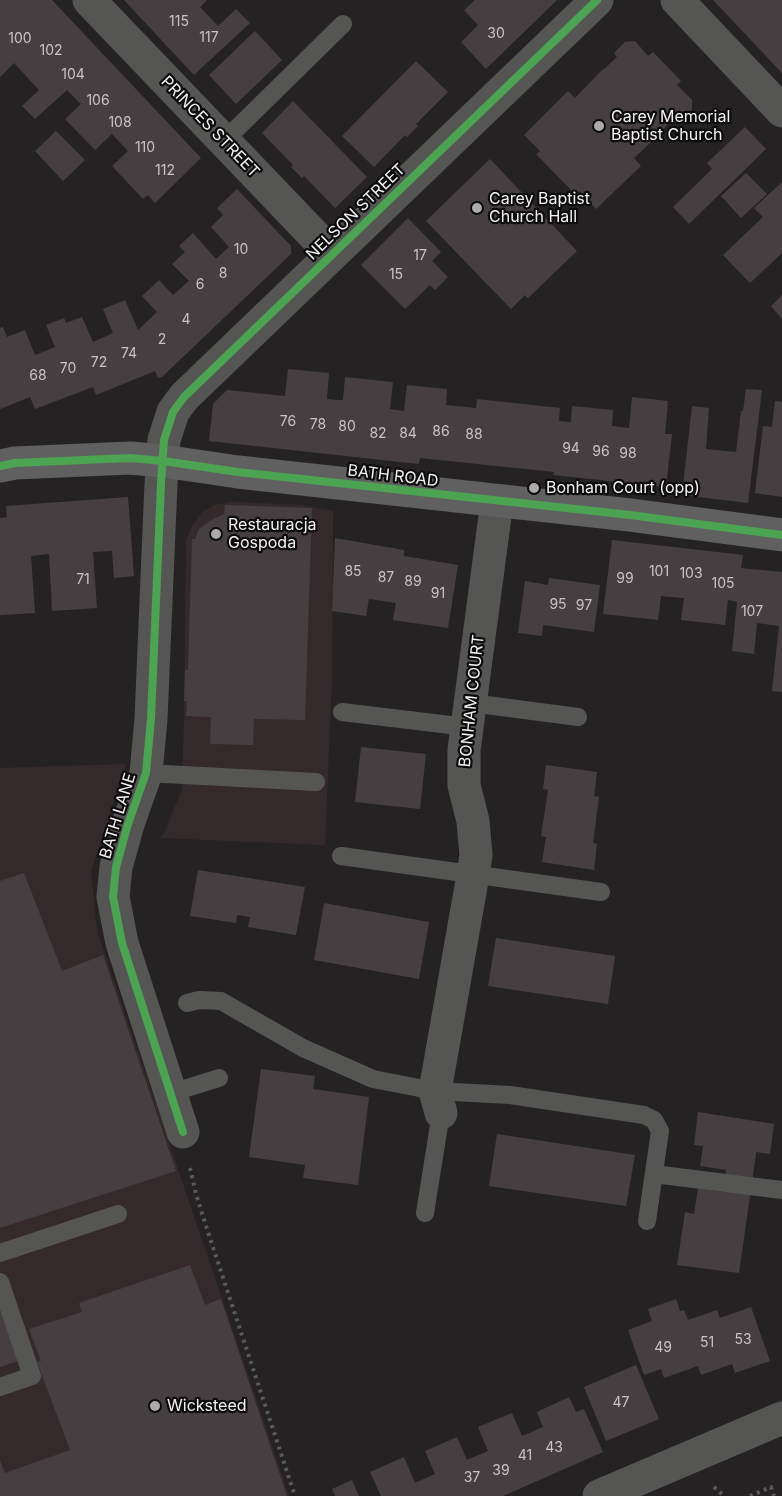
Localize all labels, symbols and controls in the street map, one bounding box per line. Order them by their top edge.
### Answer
house number: 115 [169,14,189,30]
house number: 30 [487,26,505,42]
house number: 117 [199,30,219,46]
house number: 100 [8,31,32,47]
house number: 102 [39,43,63,59]
house number: 104 [61,67,85,83]
street label: PRINCES STREET [157,72,263,182]
house number: 106 [86,93,110,109]
place label: Carey Memorial Baptist Church [611,107,730,145]
house number: 108 [108,115,132,131]
marker: Carey Memorial Baptist Church [592,119,606,133]
house number: 110 [135,140,155,156]
street label: NELSON STREET [302,160,410,264]
house number: 112 [155,163,175,179]
place label: Carey Baptist Church Hall [489,189,590,227]
marker: Carey Baptist Church Hall [470,201,484,215]
house number: 10 [234,242,248,258]
house number: 17 [413,248,427,264]
house number: 8 [219,266,227,282]
house number: 15 [389,267,403,283]
house number: 6 [196,277,204,293]
house number: 4 [181,312,191,328]
house number: 2 [158,332,166,348]
house number: 74 [121,346,137,362]
house number: 72 [91,355,107,371]
house number: 70 [60,361,76,377]
house number: 68 [29,368,47,384]
house number: 76 [280,414,296,430]
house number: 78 [310,417,326,433]
house number: 80 [338,419,356,435]
house number: 86 [432,424,450,440]
house number: 82 [369,426,387,442]
house number: 84 [399,426,417,442]
house number: 88 [465,427,483,443]
house number: 94 [562,441,580,457]
house number: 96 [592,444,610,460]
house number: 98 [619,446,637,462]
street label: BATH ROAD [346,461,440,491]
place label: Bonham Court (opp) [546,478,700,498]
marker: Bonham Court (opp) [527,481,541,495]
place label: Restauracja Gospoda [228,515,317,553]
marker: Restauracja Gospoda [209,527,223,541]
house number: 85 [344,564,362,580]
house number: 101 [649,564,669,580]
house number: 103 [679,566,703,582]
house number: 87 [378,570,394,586]
house number: 99 [616,571,634,587]
house number: 71 [76,572,90,588]
house number: 89 [404,574,422,590]
house number: 105 [711,576,735,592]
house number: 91 [431,586,445,602]
house number: 95 [549,597,567,613]
house number: 97 [576,598,592,614]
house number: 107 [741,604,763,620]
street label: BONHAM COURT [455,634,489,768]
street label: BATH LANE [96,771,140,861]
house number: 53 [734,1332,752,1348]
house number: 51 [700,1335,714,1351]
house number: 49 [654,1340,672,1356]
house number: 47 [613,1395,629,1411]
place label: Wicksteed [167,1396,247,1416]
marker: Wicksteed [148,1399,162,1413]
house number: 43 [545,1440,563,1456]
house number: 41 [518,1448,532,1464]
house number: 39 [492,1463,510,1479]
house number: 37 [464,1470,480,1486]

